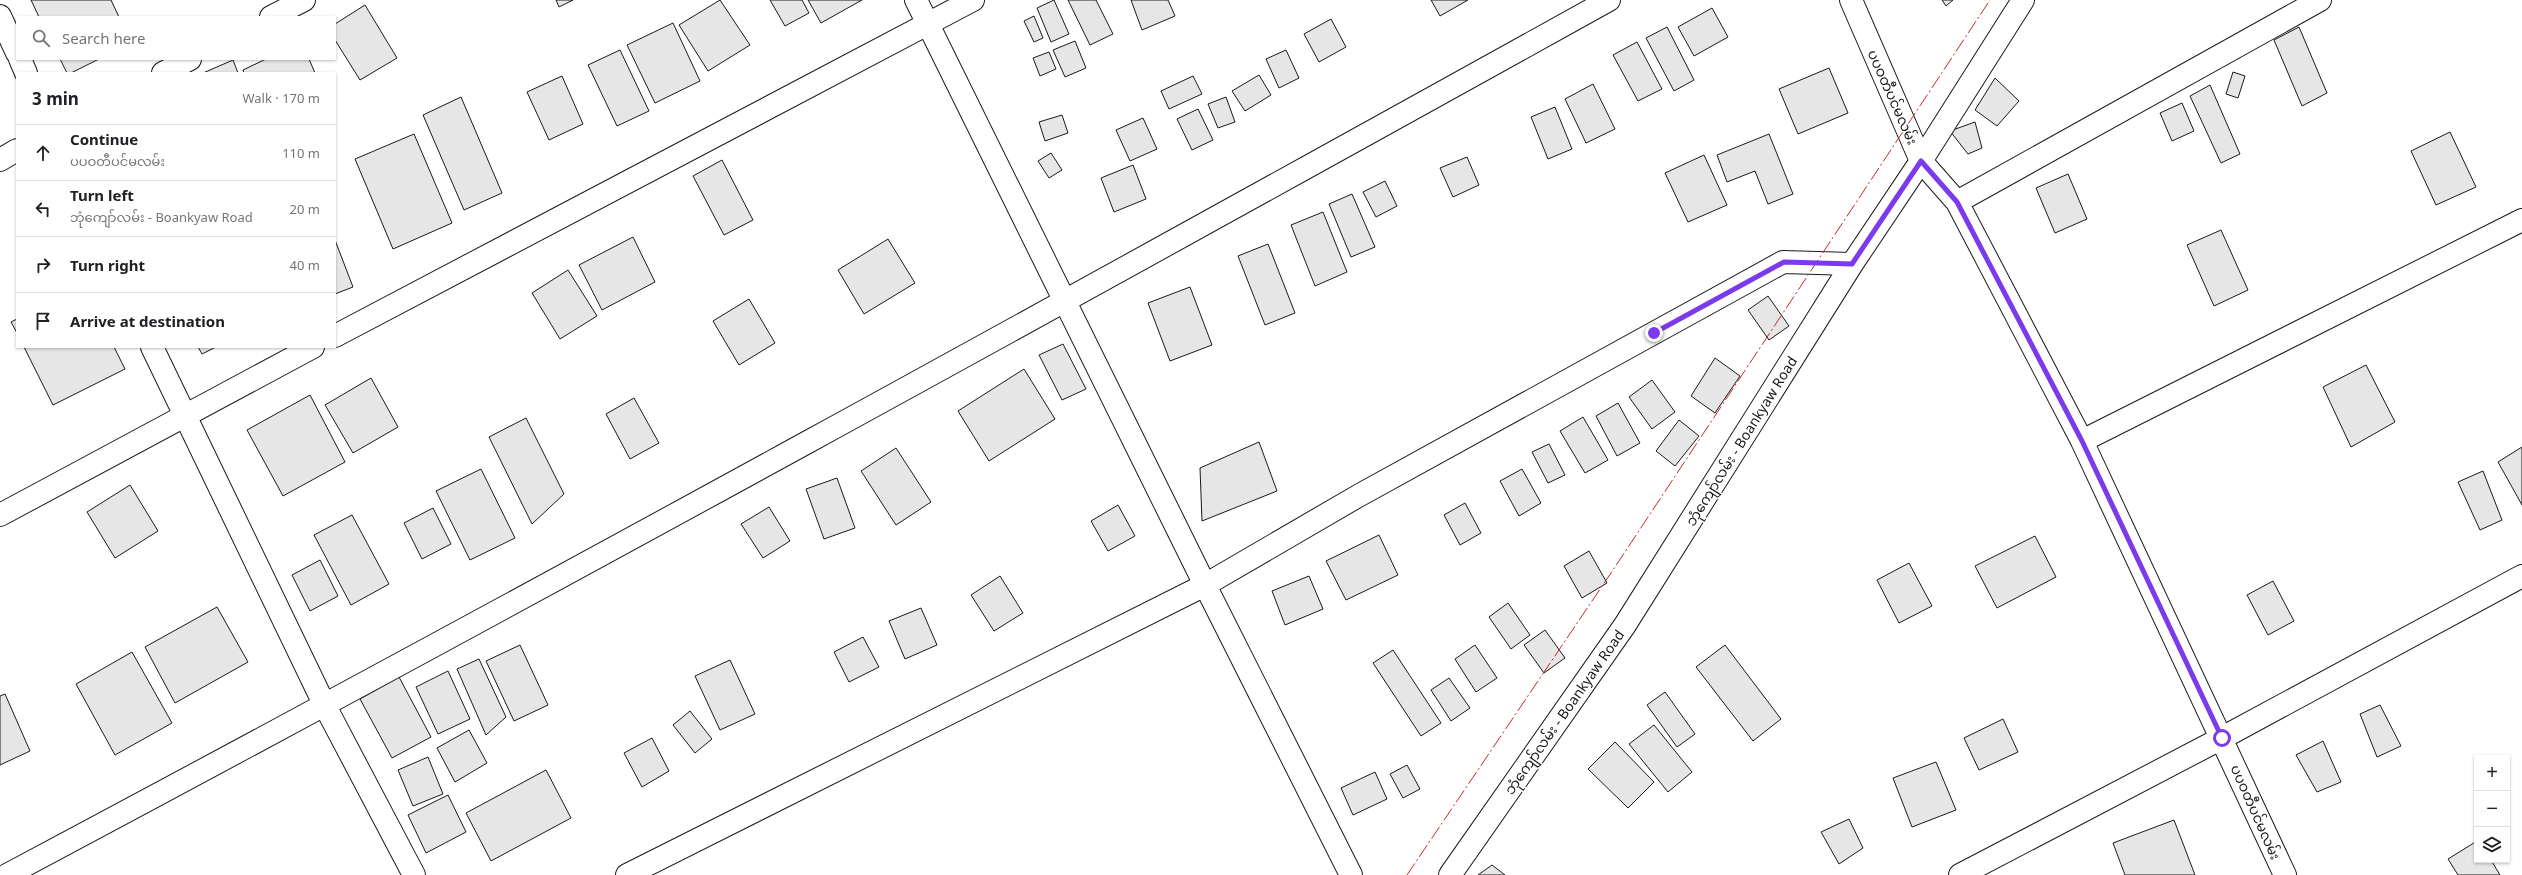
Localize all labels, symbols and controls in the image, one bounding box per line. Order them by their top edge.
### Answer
search box [16,16,336,60]
icon: search [30,27,52,49]
text: Search here [62,28,145,48]
street label: ပပဝတီပင်မလမ်း [1864,46,1922,148]
text: 3 min [32,87,79,110]
text: Walk · 170 m [242,89,320,107]
text: Continue [70,129,138,149]
icon: ahead [32,142,54,164]
text: 110 m [282,144,320,162]
text: ပပဝတီပင်မလမ်း [70,152,165,170]
text: Turn left [70,185,134,205]
icon: left [32,198,54,220]
text: 20 m [290,200,320,218]
text: ဘုံကျော်လမ်း - Boankyaw Road [70,208,253,226]
icon: right [32,254,54,276]
text: Turn right [70,255,145,275]
text: 40 m [290,256,320,274]
icon: arrive [32,310,54,332]
text: Arrive at destination [70,311,225,331]
route end [1645,324,1663,342]
street label: ဘုံကျော်လမ်း - Boankyaw Road [1681,353,1804,531]
street label: ဘုံကျော်လမ်း - Boankyaw Road [1500,626,1631,800]
route start [2213,729,2231,747]
map controls [2474,755,2510,863]
button: + [2474,755,2510,791]
street label: ပပဝတီပင်မလမ်း [2227,761,2285,863]
button: − [2474,791,2510,827]
button: layers [2474,827,2510,863]

